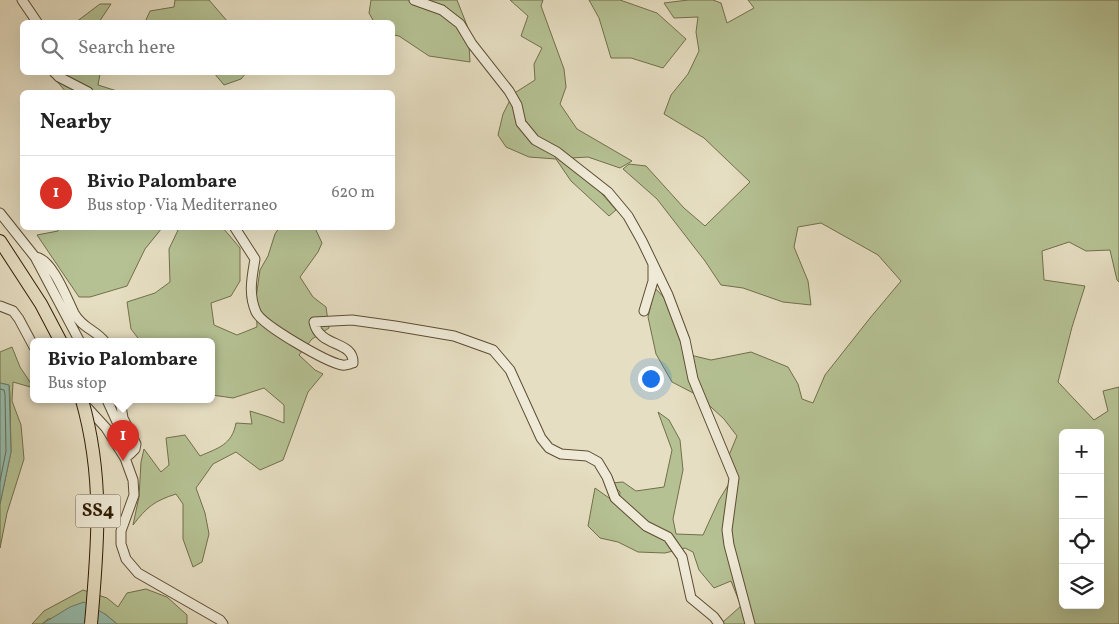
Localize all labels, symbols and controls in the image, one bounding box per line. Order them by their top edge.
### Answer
search box [20,20,395,75]
icon: search [38,34,66,62]
text: Search here [78,35,175,61]
text: Nearby [40,108,111,137]
text: Bivio Palombare [87,169,237,195]
text: 1 [53,182,59,204]
text: 620 m [331,182,375,204]
text: Bus stop · Via Mediterraneo [87,195,277,217]
popup [30,338,215,403]
text: Bivio Palombare [48,347,197,373]
your location [638,366,664,392]
text: Bus stop [48,373,107,395]
pin: 1 [107,420,139,461]
map controls [1059,429,1104,609]
button: + [1059,429,1104,474]
button: − [1059,474,1104,519]
road number: SS4 [76,494,120,528]
button: locate [1059,519,1104,564]
button: layers [1059,564,1104,609]

